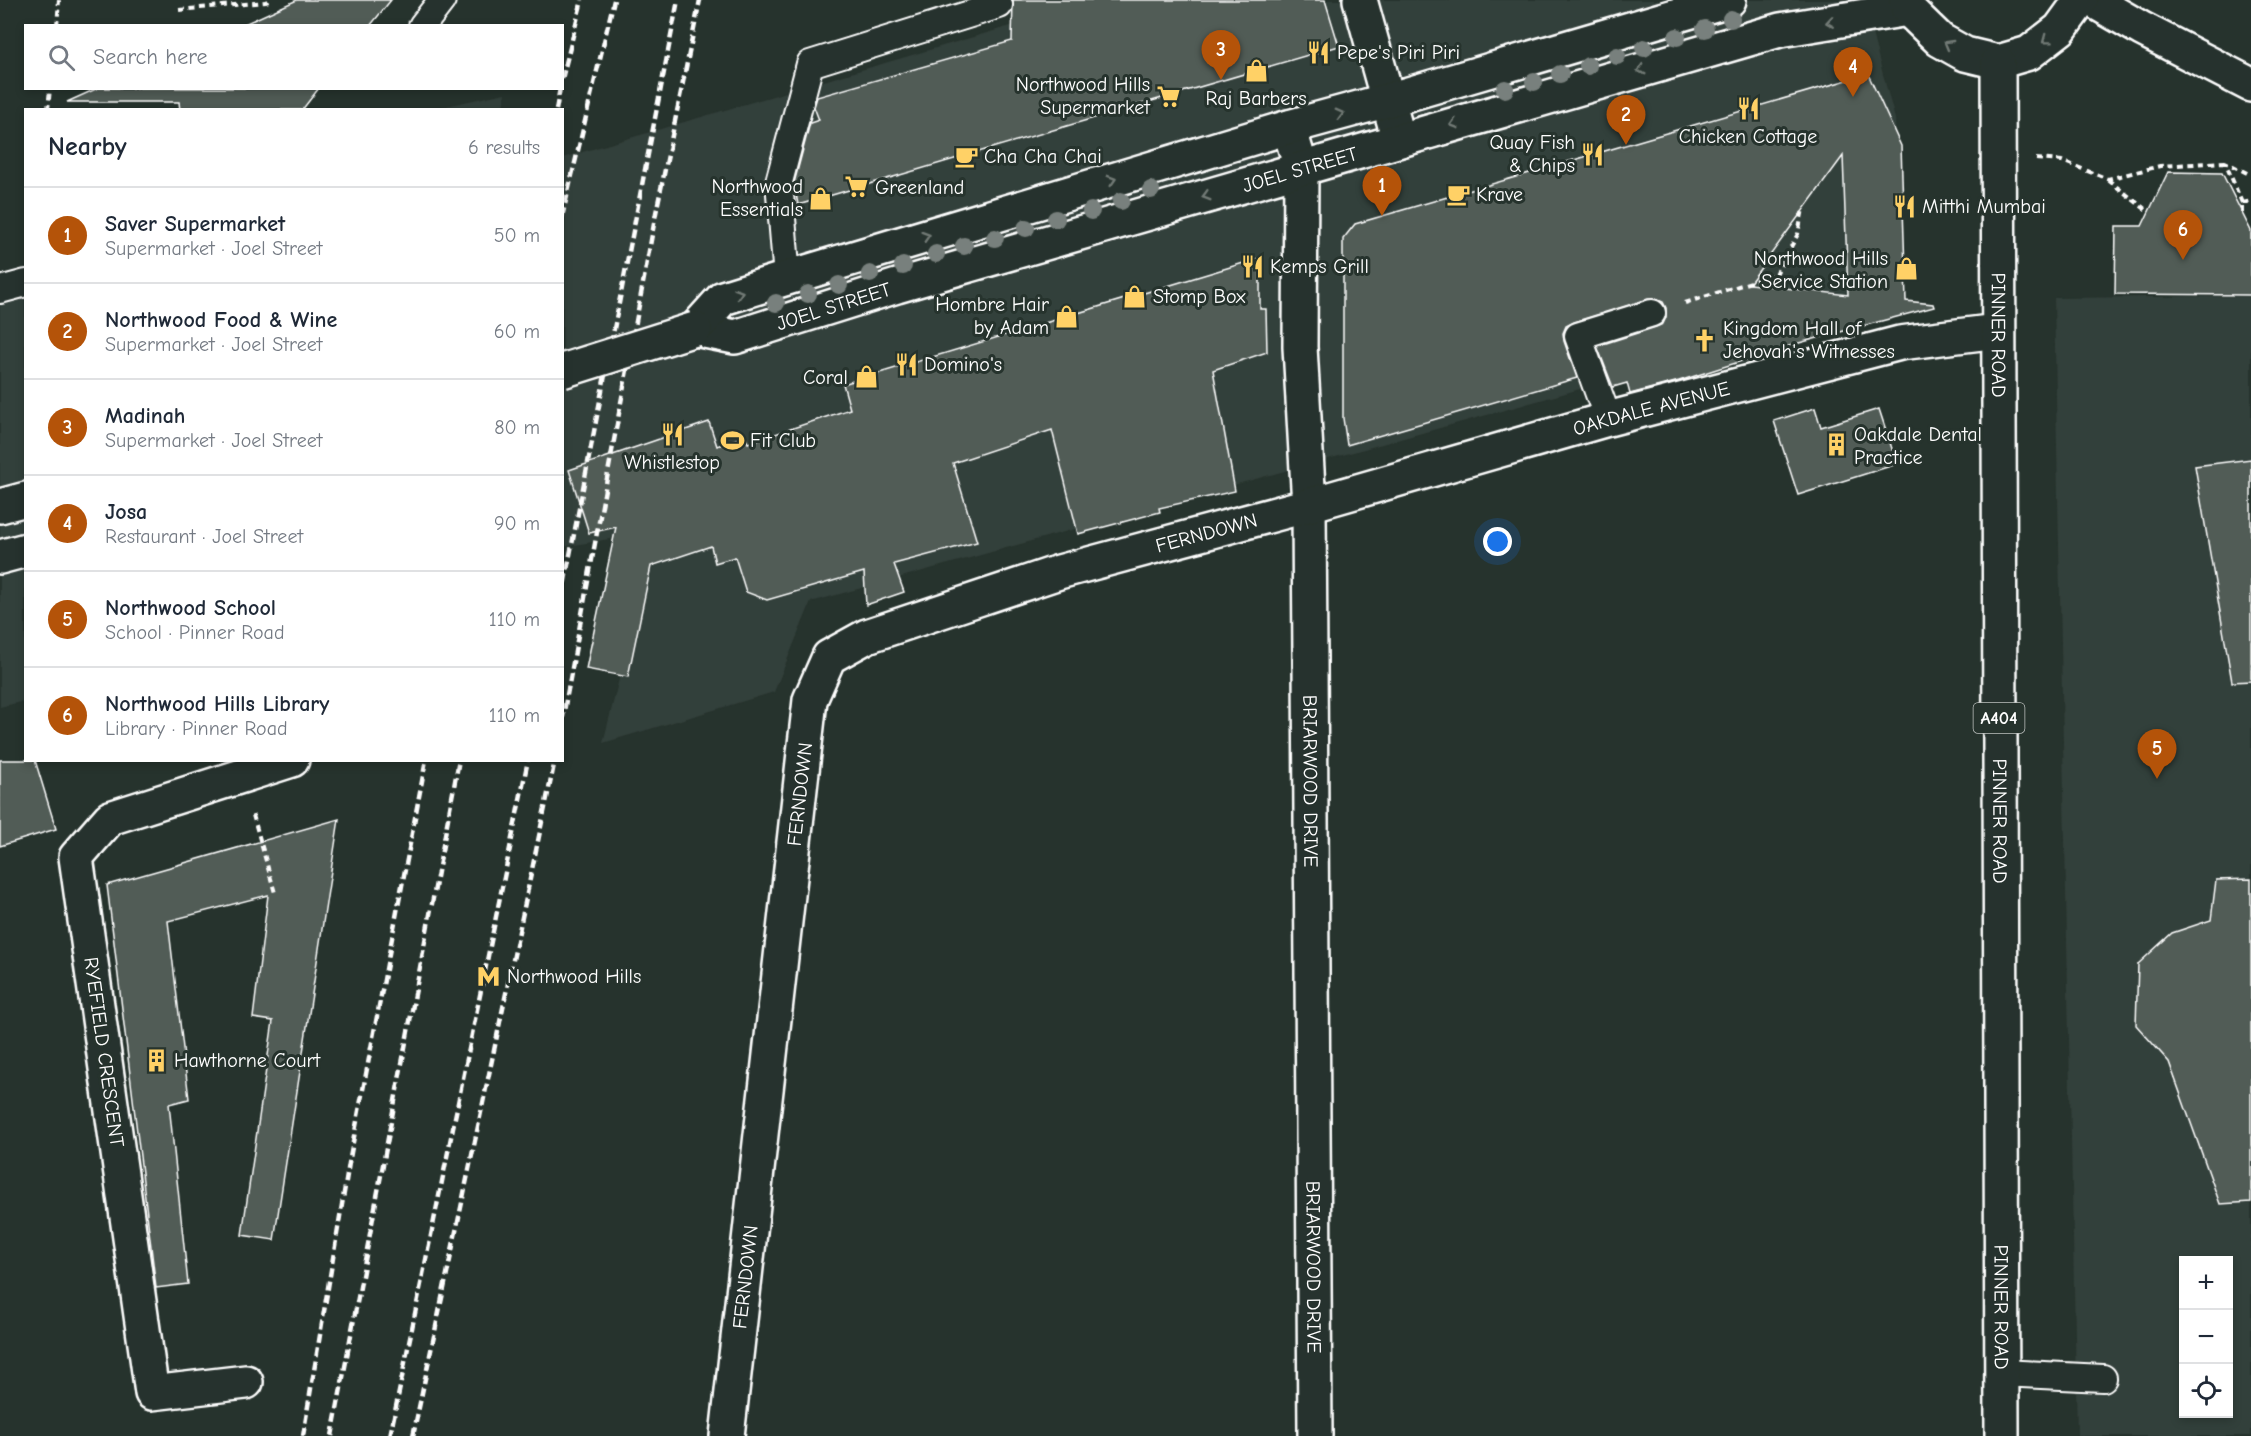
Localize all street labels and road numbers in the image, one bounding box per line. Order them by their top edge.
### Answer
street label: JOEL STREET [1240,141,1361,197]
street label: PINNER ROAD [1987,272,2010,398]
street label: JOEL STREET [773,277,894,335]
street label: OAKDALE AVENUE [1570,376,1732,440]
street label: FERNDOWN [1153,508,1260,557]
street label: BRIARWOOD DRIVE [1299,695,1323,867]
road number: A404 [1974,703,2024,733]
street label: FERNDOWN [782,741,817,847]
street label: PINNER ROAD [1989,758,2012,884]
street label: RYEFIELD CRESCENT [79,955,129,1149]
street label: BRIARWOOD DRIVE [1302,1181,1326,1353]
street label: FERNDOWN [728,1224,762,1330]
street label: PINNER ROAD [1990,1244,2013,1370]

